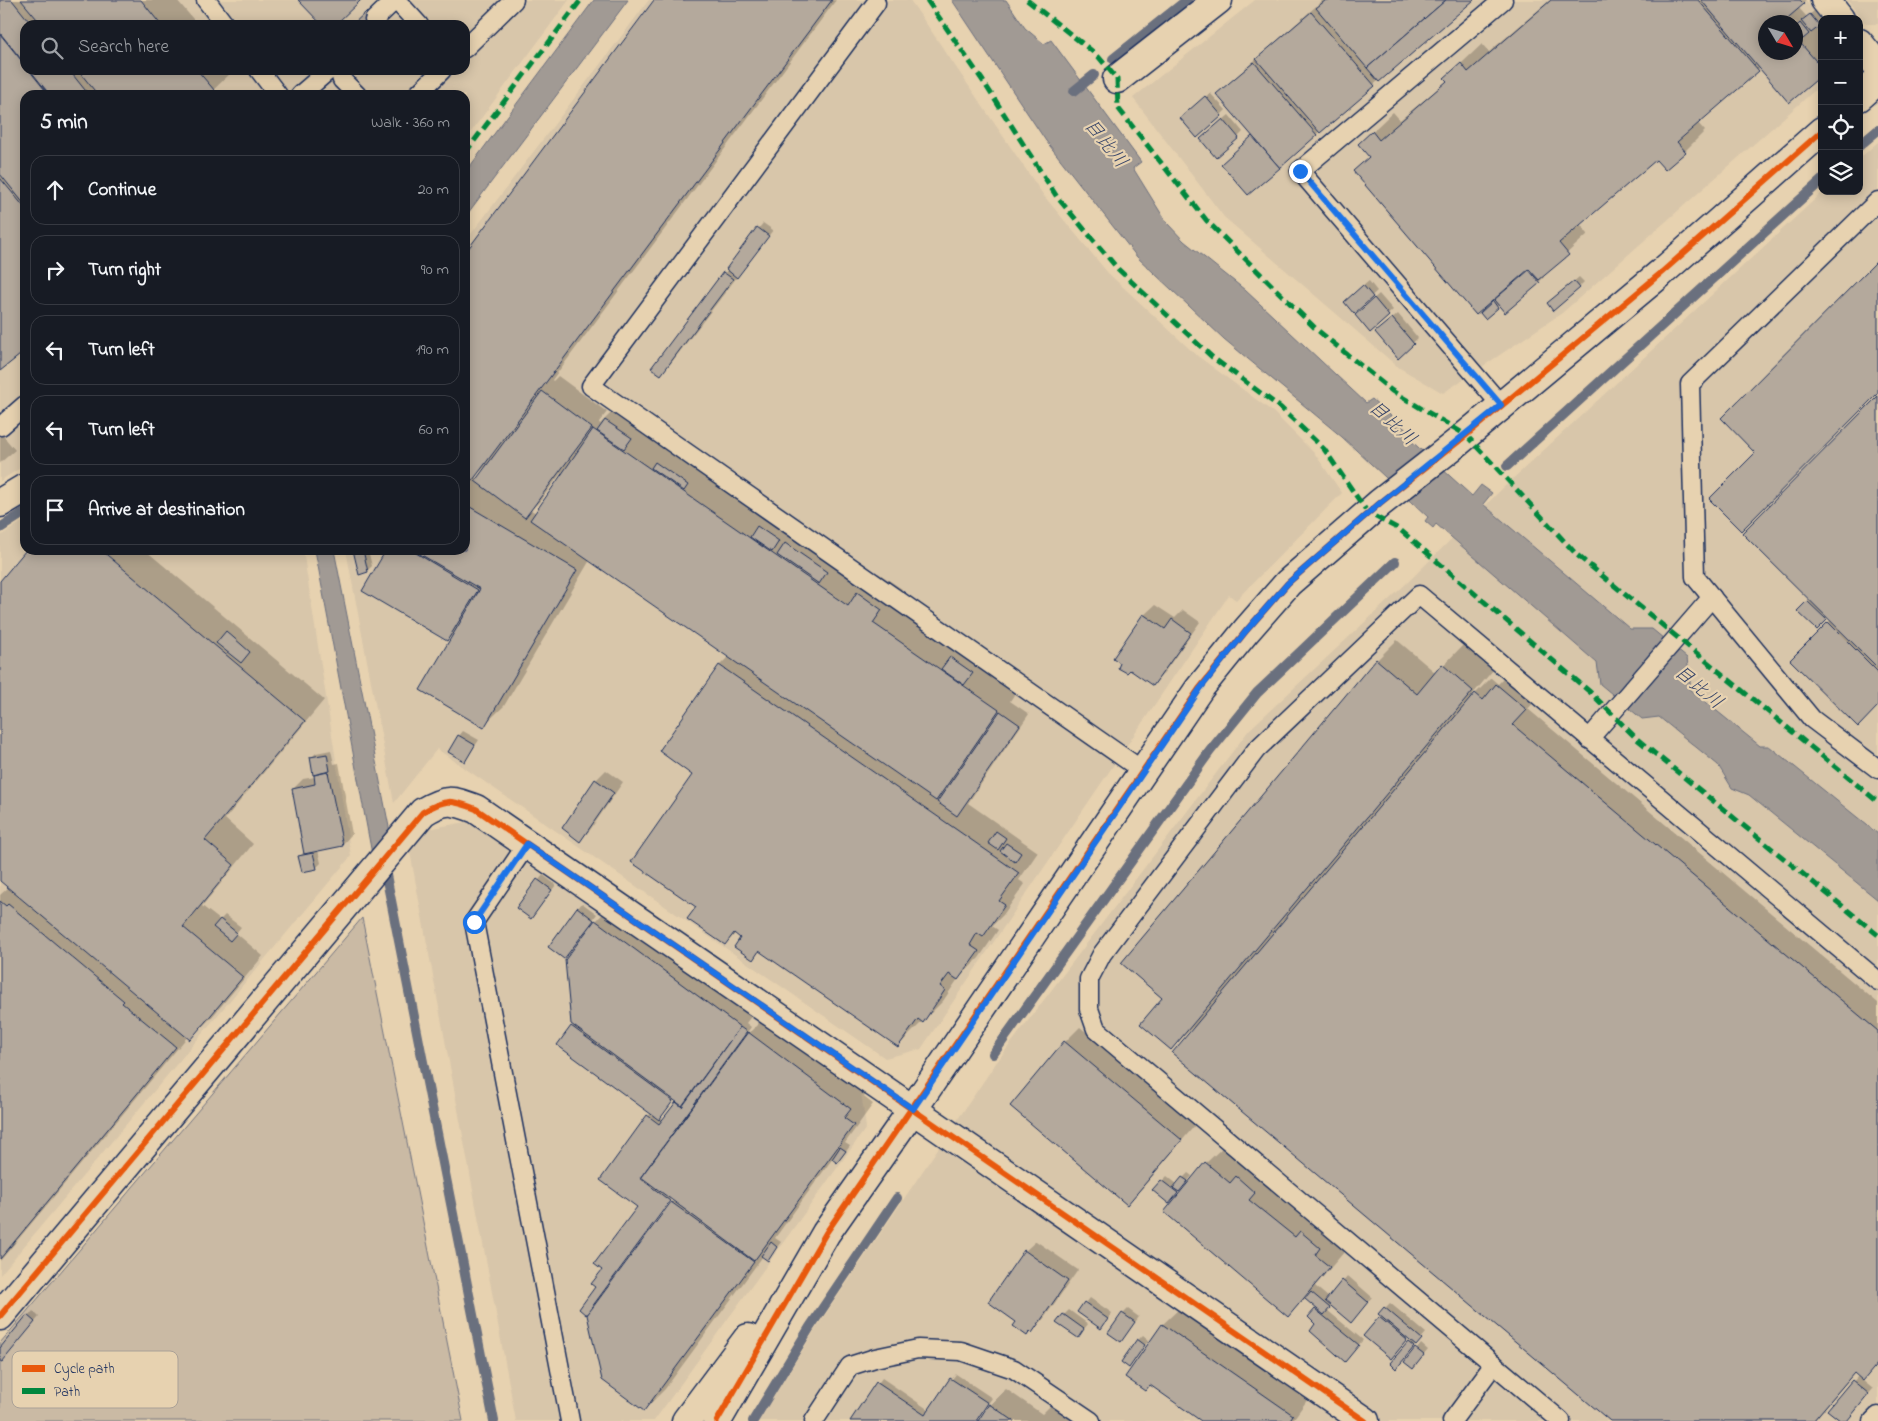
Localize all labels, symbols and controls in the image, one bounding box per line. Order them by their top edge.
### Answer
north arrow [1758,15,1803,60]
map controls [1818,15,1863,195]
button: + [1818,15,1863,60]
search box [20,20,470,75]
icon: search [38,34,66,62]
text: Search here [78,34,169,61]
button: − [1818,60,1863,105]
button: locate [1818,105,1863,150]
text: 5 min [40,108,88,138]
text: Walk · 360 m [371,111,450,135]
water label: 目比川 [1077,113,1133,175]
button: layers [1818,150,1863,195]
route end [1289,160,1312,183]
icon: ahead [41,176,69,204]
text: Continue [88,177,156,204]
text: 20 m [418,178,449,202]
icon: right [41,256,69,284]
text: Turn right [88,257,161,284]
text: 90 m [421,258,449,282]
icon: left [41,336,69,364]
text: Turn left [88,337,155,364]
text: 190 m [416,338,449,362]
water label: 目比川 [1362,395,1422,453]
icon: left [41,416,69,444]
text: Turn left [88,417,155,444]
text: 60 m [419,418,449,442]
icon: arrive [41,496,69,524]
text: Arrive at destination [88,497,245,524]
water label: 目比川 [1667,659,1729,717]
route start [463,911,486,934]
legend [12,1351,178,1408]
text: Cycle path [54,1359,115,1381]
text: Path [54,1382,80,1403]

